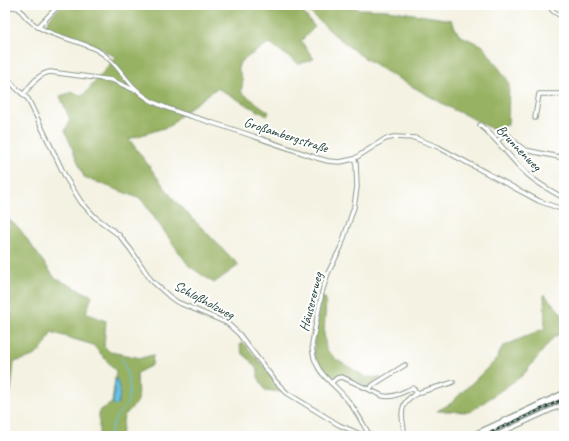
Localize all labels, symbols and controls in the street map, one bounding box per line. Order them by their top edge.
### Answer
street label: Großambergstraße [242,113,332,157]
street label: Brunnenweg [493,121,546,175]
street label: Häusererweg [296,270,327,333]
street label: Schloßholzweg [171,277,238,323]

